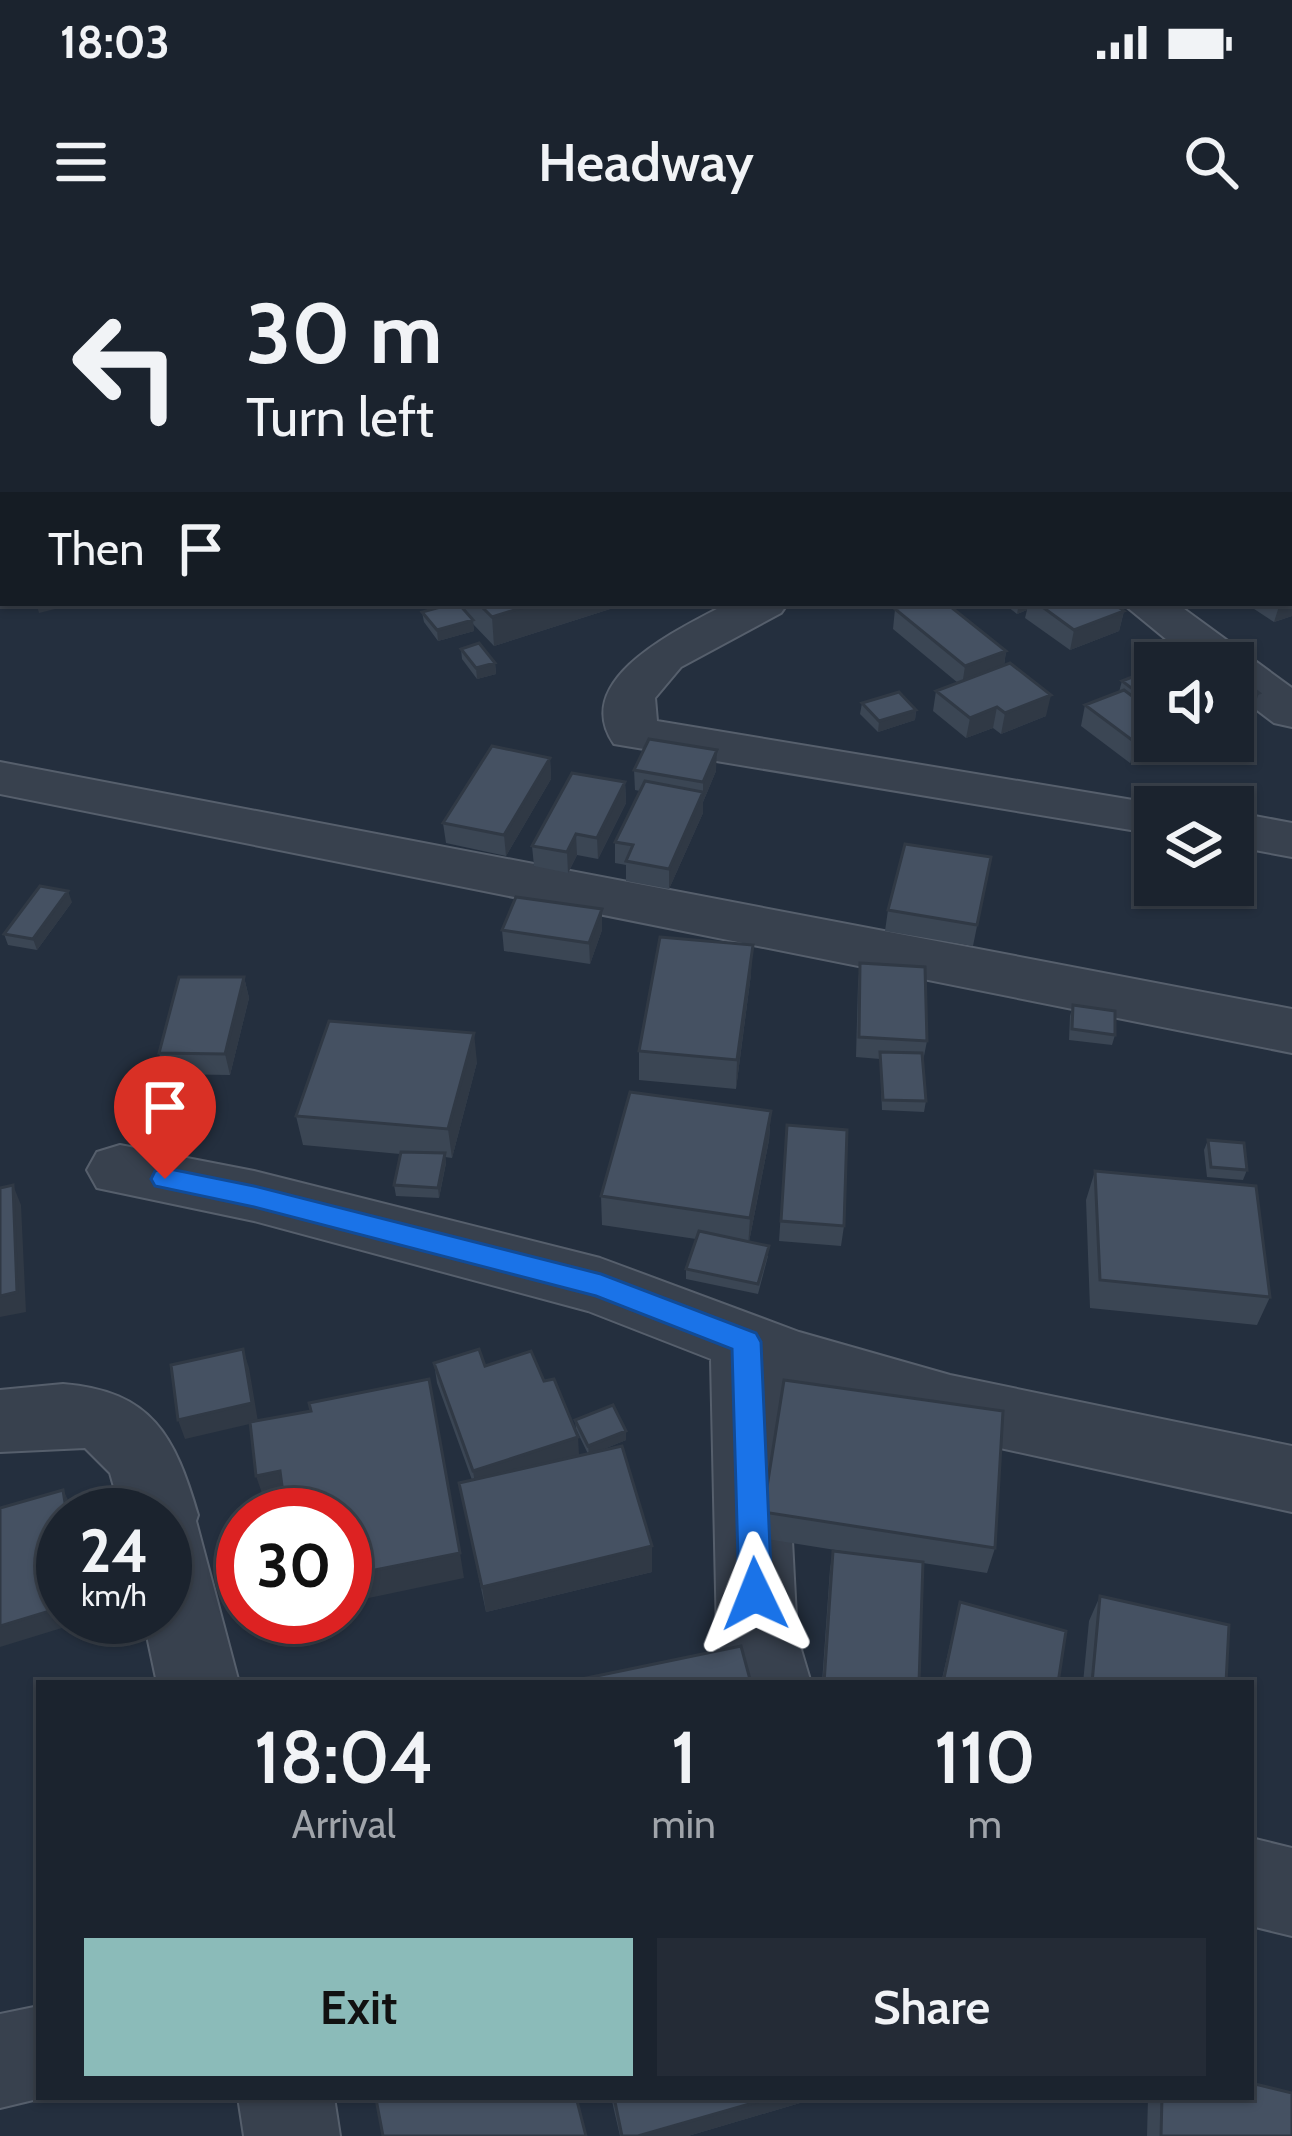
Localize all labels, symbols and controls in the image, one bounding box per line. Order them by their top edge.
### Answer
text: 18:03 [60,15,170,69]
icon: menu [48,129,114,195]
text: Headway [538,129,754,195]
icon: search [1178,129,1244,195]
text: 30 m [246,282,442,384]
icon: left [48,288,204,444]
text: Turn left [246,384,434,450]
icon: arrive [168,516,234,582]
text: Then [48,522,144,576]
map controls [1134,642,1254,906]
button: sound [1134,642,1254,762]
button: layers [1134,786,1254,906]
pin [114,1056,216,1179]
icon: arrive [132,1074,198,1140]
speed limit sign: 30 [216,1488,372,1644]
text: 24 [80,1514,149,1587]
position arrow [692,1531,818,1657]
text: km/h [81,1577,147,1614]
text: 18:04 [254,1714,433,1801]
text: 1 [671,1714,696,1801]
text: 110 [934,1714,1036,1801]
text: Arrival [292,1800,396,1848]
text: min [652,1800,716,1848]
text: m [968,1800,1002,1848]
button: Exit [84,1938,633,2076]
button: Share [657,1938,1206,2076]

